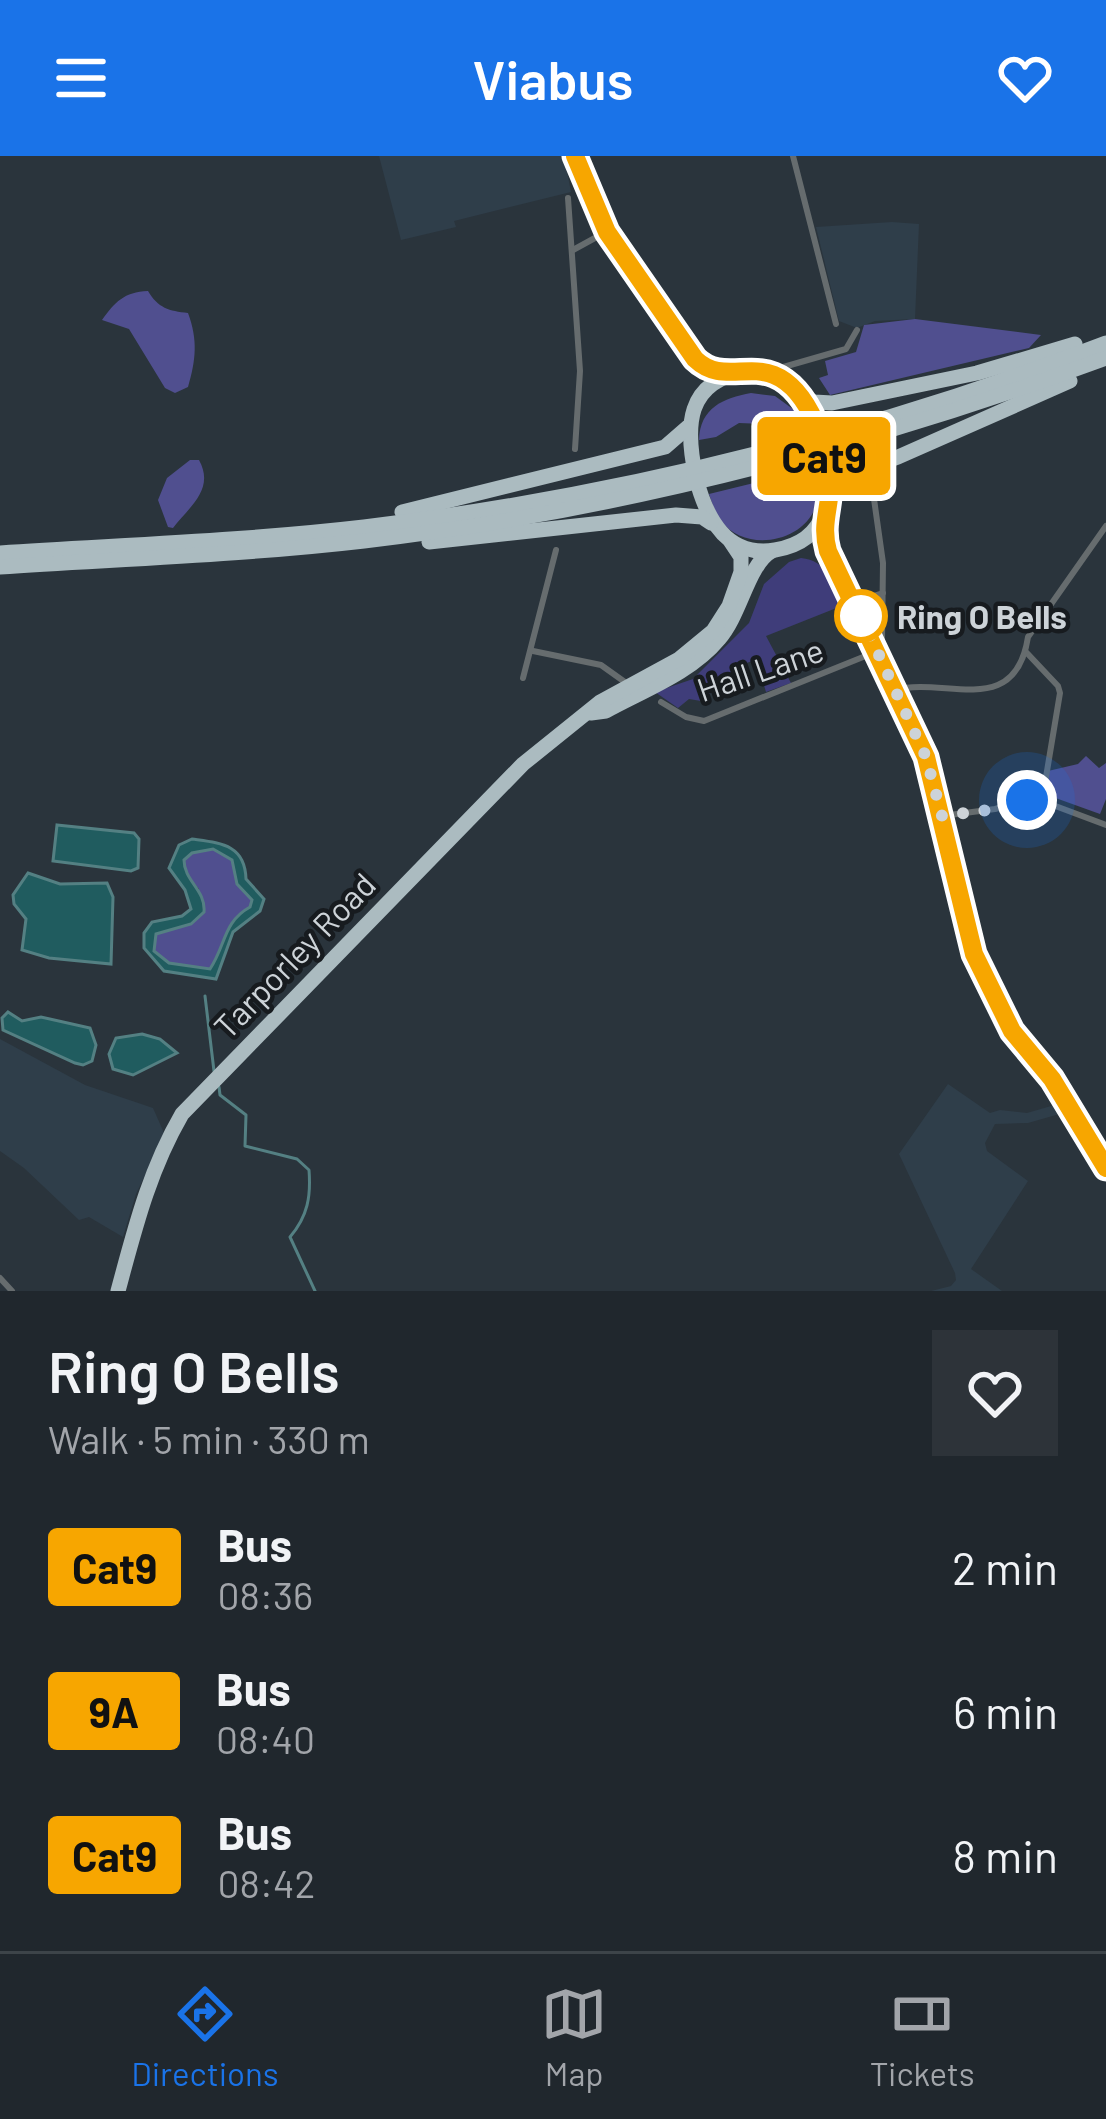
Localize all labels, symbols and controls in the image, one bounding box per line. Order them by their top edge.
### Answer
icon: menu [48,45,114,111]
icon: heart [992,45,1058,111]
text: Viabus [473,46,633,111]
line badge: Cat9 [740,417,908,495]
text: Cat9 [781,431,867,481]
marker: Ring O Bells [836,591,886,641]
place label: Ring O Bells [897,596,1067,636]
street label: Hall Lane [692,629,828,709]
your location [997,770,1057,830]
street label: Tarporley Road [205,864,383,1046]
button: heart [932,1330,1058,1456]
text: Ring O Bells [48,1336,340,1404]
text: Walk · 5 min · 330 m [48,1415,370,1462]
text: Bus [217,1517,292,1571]
text: 2 min [952,1540,1058,1594]
text: Cat9 [72,1542,157,1592]
text: 08:36 [217,1571,313,1618]
text: Bus [216,1661,291,1715]
text: 6 min [953,1684,1058,1738]
text: 9A [89,1686,139,1736]
text: 08:40 [216,1715,315,1762]
text: Bus [217,1805,292,1859]
text: 8 min [953,1828,1058,1882]
text: Cat9 [72,1830,157,1880]
text: 08:42 [217,1859,315,1906]
tab: Directions [131,1981,279,2093]
tab: Map [541,1981,607,2093]
tab: Tickets [870,1981,975,2093]

